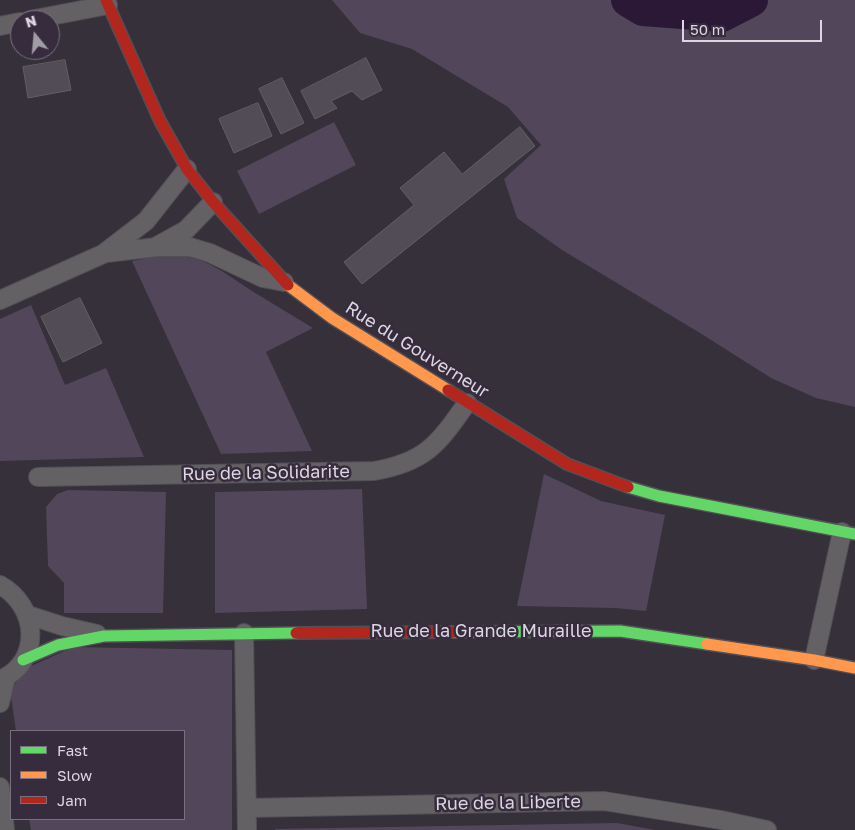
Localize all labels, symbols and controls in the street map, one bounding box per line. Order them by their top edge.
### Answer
north arrow [10,10,60,60]
scale bar [685,10,825,42]
text: N [23,11,38,31]
text: 50 m [690,20,725,38]
street label: Rue du Gouverneur [341,297,493,403]
street label: Rue de la Solidarite [182,461,350,485]
street label: Rue de la Grande Muraille [371,620,591,642]
legend [10,730,185,820]
text: Fast [57,741,88,759]
text: Slow [57,766,92,784]
text: Jam [57,791,87,809]
street label: Rue de la Liberte [435,791,581,815]

